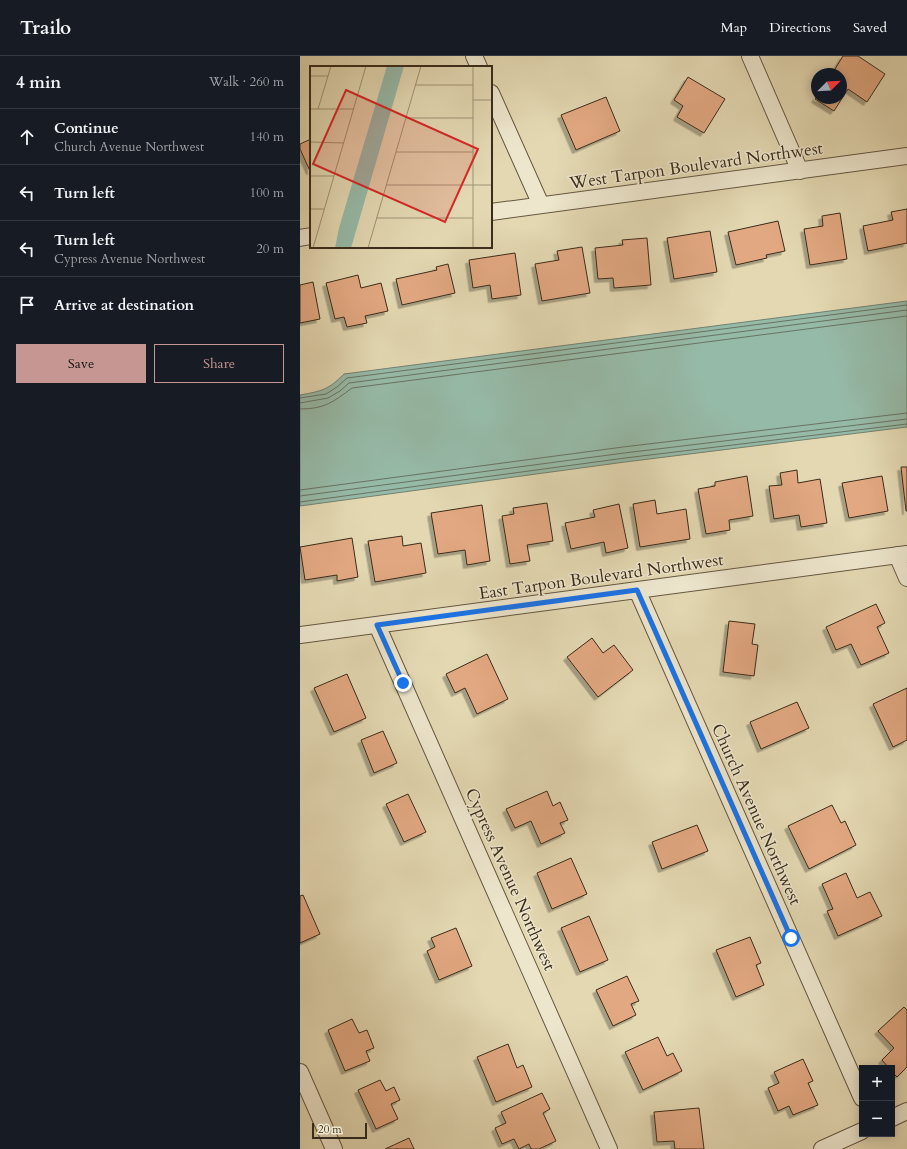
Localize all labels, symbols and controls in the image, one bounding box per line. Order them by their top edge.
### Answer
text: Trailo [20,15,71,41]
text: Map [721,18,747,37]
text: Directions [769,18,831,37]
text: Saved [853,18,887,37]
inset map [310,66,492,248]
north arrow [811,68,847,104]
text: 4 min [16,71,61,94]
text: Walk · 260 m [209,73,284,91]
text: Continue [54,118,119,138]
icon: ahead [16,126,38,148]
text: 140 m [250,128,284,146]
street label: West Tarpon Boulevard Northwest [567,136,825,195]
text: Church Avenue Northwest [54,138,204,156]
icon: left [16,182,38,204]
text: Turn left [54,183,115,203]
text: 100 m [250,184,284,202]
text: Turn left [54,230,115,250]
icon: left [16,238,38,260]
text: 20 m [256,240,284,258]
text: Cypress Avenue Northwest [54,250,205,268]
icon: arrive [16,294,38,316]
text: Arrive at destination [54,295,194,315]
button: Save [16,344,146,383]
button: Share [154,344,284,383]
street label: East Tarpon Boulevard Northwest [477,548,725,605]
route end [394,674,412,692]
street label: Church Avenue Northwest [706,720,807,909]
street label: Cypress Avenue Northwest [460,784,561,975]
route start [782,929,800,947]
map controls [859,1065,895,1137]
button: + [859,1065,895,1101]
button: − [859,1101,895,1137]
scale bar [312,1121,367,1140]
text: 20 m [318,1122,342,1137]

